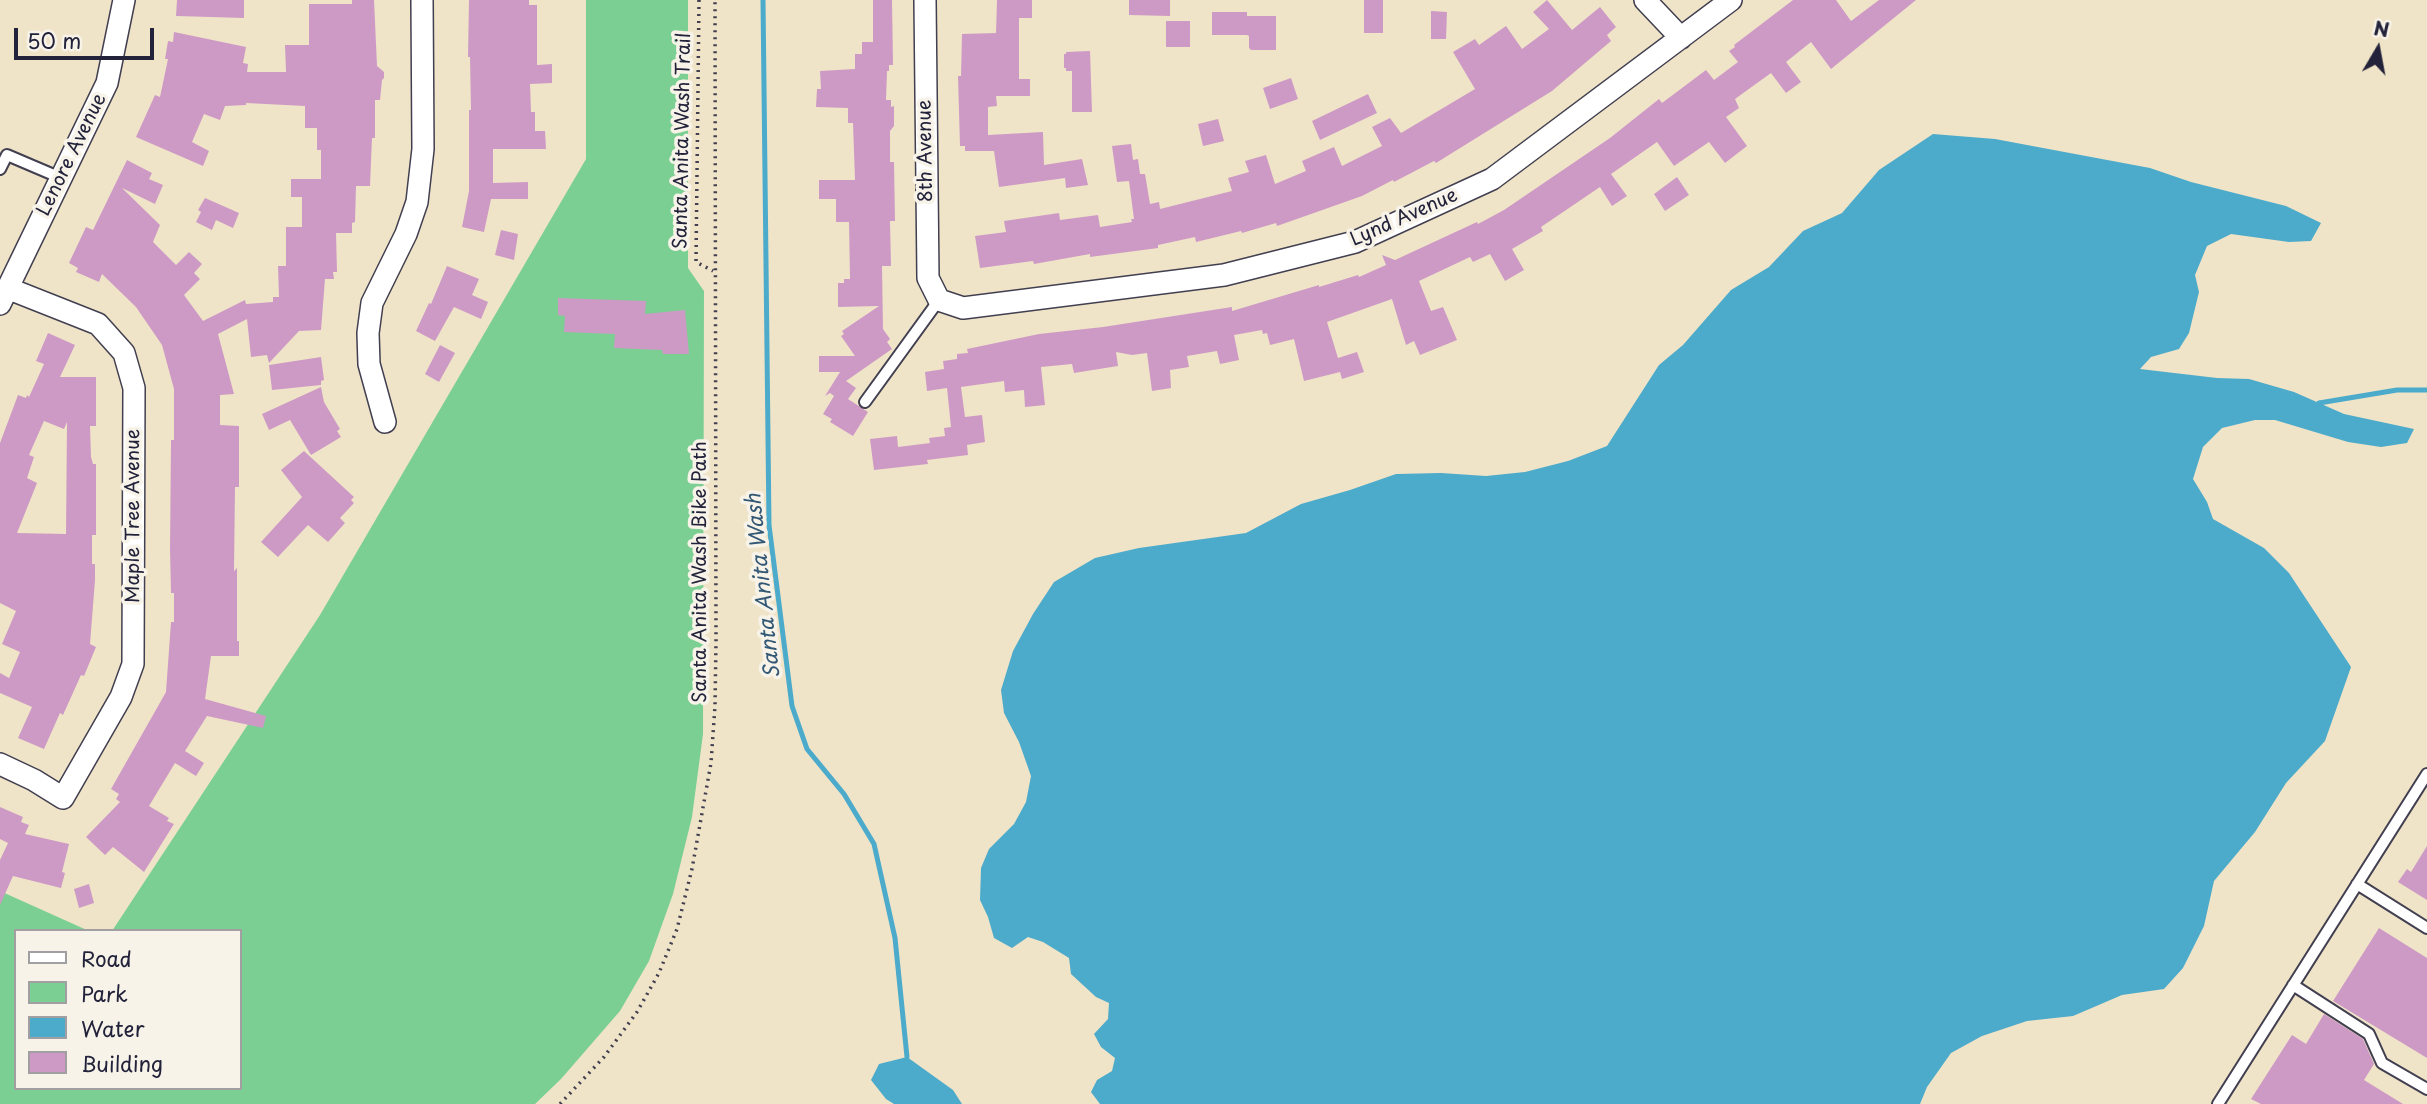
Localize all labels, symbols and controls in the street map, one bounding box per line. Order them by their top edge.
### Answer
text: N [2372,13,2391,43]
scale bar [18,14,158,58]
north arrow [2343,14,2413,84]
text: 50 m [27,24,81,56]
street label: Santa Anita Wash Trail [670,33,696,249]
street label: Lenore Avenue [33,90,111,220]
street label: 8th Avenue [914,100,938,202]
street label: Lynd Avenue [1347,184,1461,252]
street label: Maple Tree Avenue [123,429,145,603]
street label: Santa Anita Wash Bike Path [690,441,712,703]
water label: Santa Anita Wash [742,492,786,680]
legend [14,929,242,1090]
text: Road [81,942,132,974]
text: Park [81,977,128,1009]
text: Water [81,1012,144,1044]
text: Building [81,1047,163,1079]

